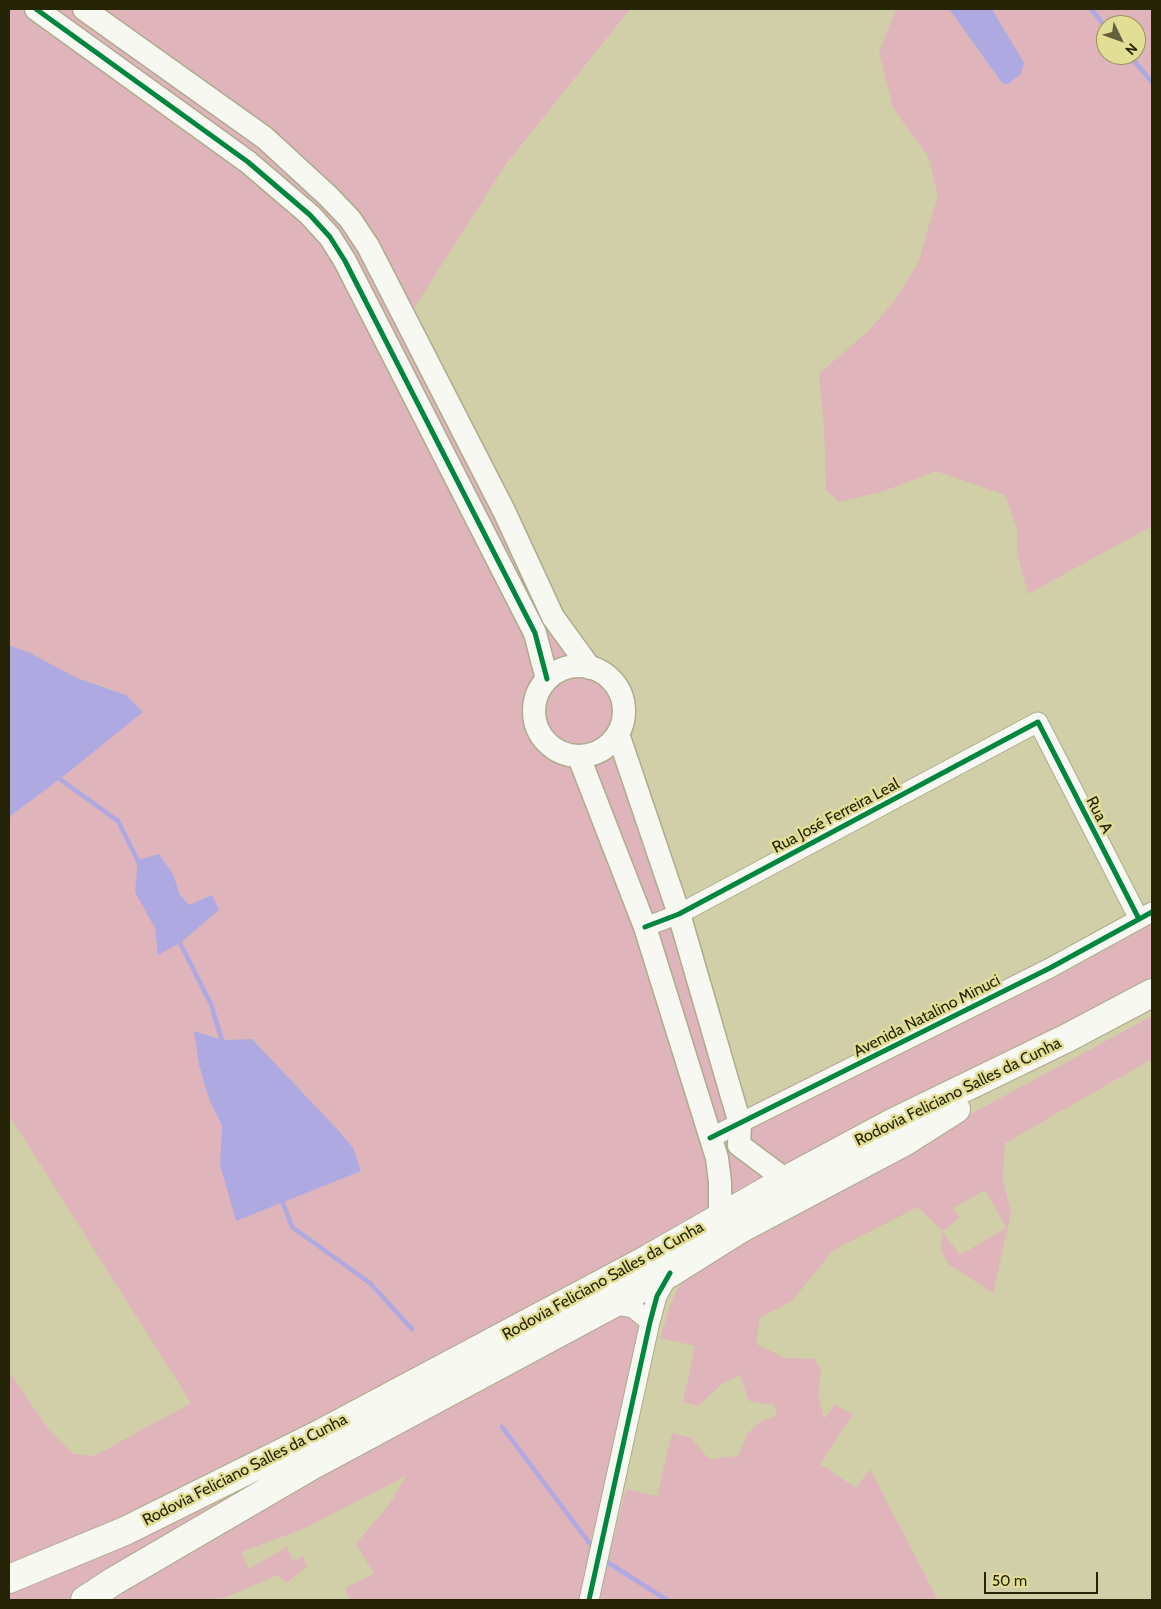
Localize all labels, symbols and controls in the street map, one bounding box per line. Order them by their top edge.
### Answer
north arrow [1096,15,1146,65]
text: N [1121,40,1141,59]
street label: Rua José Ferreira Leal [769,774,903,858]
street label: Rua A [1082,793,1116,837]
street label: Avenida Natalino Minuci [850,971,1004,1061]
street label: Rodovia Feliciano Salles da Cunha [852,1034,1064,1150]
street label: Rodovia Feliciano Salles da Cunha [499,1218,707,1344]
street label: Rodovia Feliciano Salles da Cunha [139,1410,351,1530]
scale bar [986,1562,1100,1594]
text: 50 m [992,1572,1027,1590]

